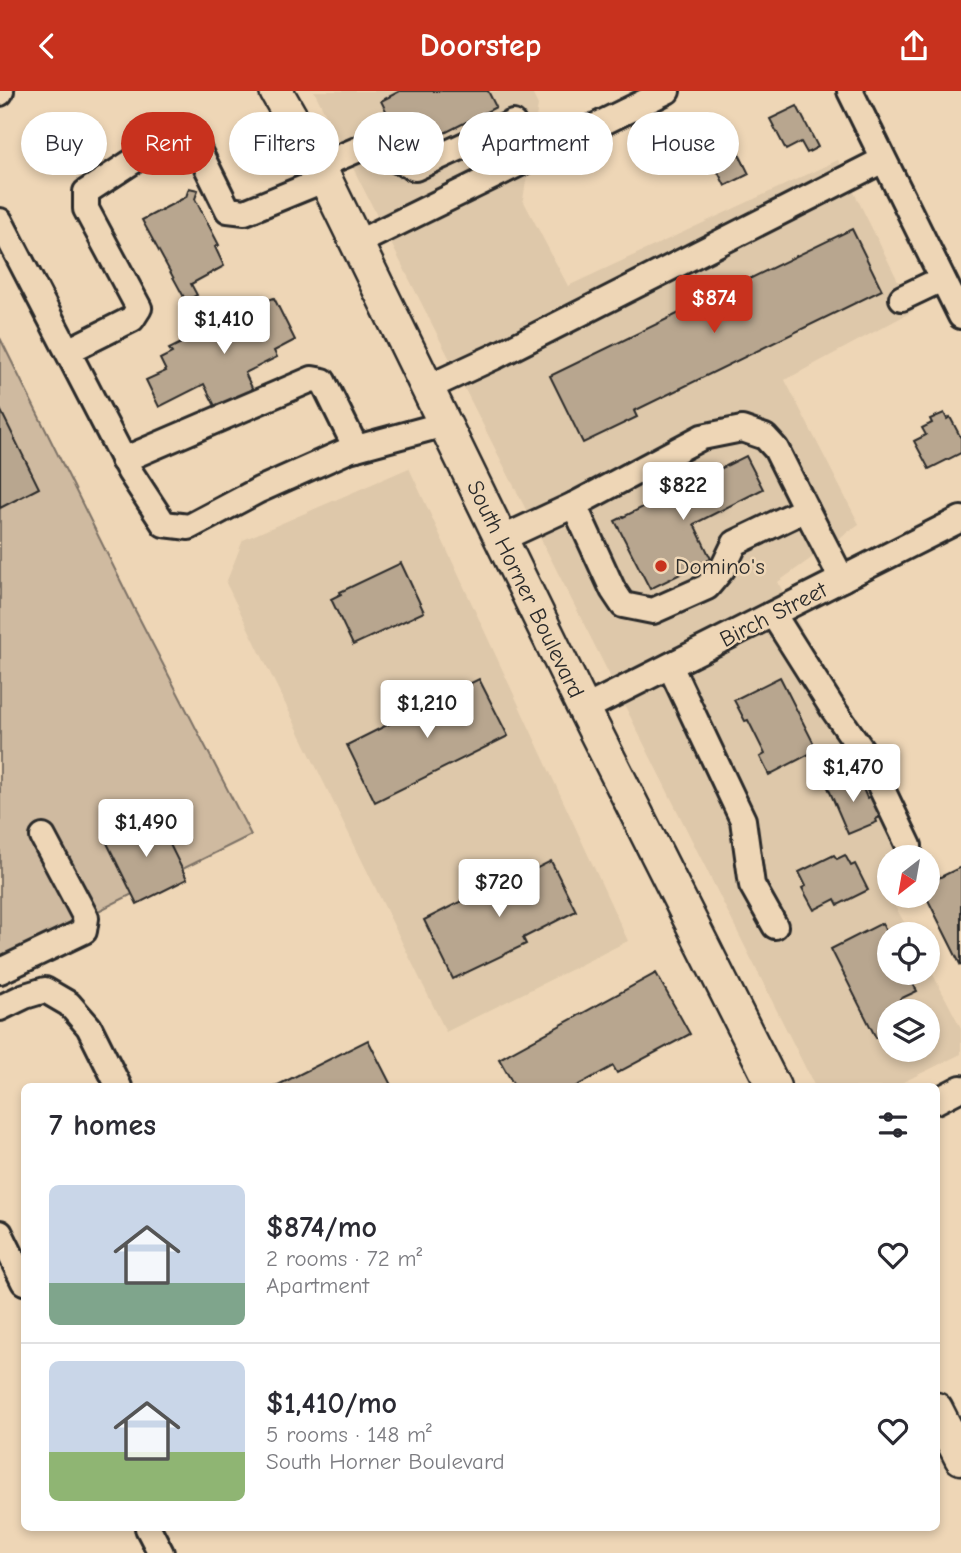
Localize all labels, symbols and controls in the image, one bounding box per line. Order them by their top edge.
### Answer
icon: back [28,27,66,65]
text: Doorstep [420,27,541,64]
icon: share [895,27,933,65]
chip: Buy [21,112,107,175]
chip: Rent [121,112,215,175]
chip: Filters [229,112,339,175]
chip: New [353,112,444,175]
chip: Apartment [458,112,613,175]
chip: House [627,112,739,175]
pin: $874 [673,275,755,335]
text: $874 [692,284,736,311]
pin: $1,410 [167,296,281,356]
text: $1,410 [194,305,254,332]
pin: $822 [642,463,724,522]
text: $822 [659,471,707,498]
street label: South Horner Boulevard [461,476,590,702]
place label: Domino's [675,553,765,580]
marker: Domino's [653,558,669,574]
street label: Birch Street [715,575,833,653]
pin: $1,210 [370,681,484,740]
text: $1,210 [397,689,457,716]
pin: $1,470 [796,745,910,804]
text: $1,470 [822,753,884,780]
pin: $1,490 [89,799,203,859]
text: $1,490 [114,808,178,835]
north arrow [877,845,940,908]
map controls [877,845,940,1062]
pin: $720 [458,859,540,919]
text: $720 [475,868,523,895]
button: locate [877,922,940,985]
button: layers [877,999,940,1062]
icon: filters [874,1106,912,1144]
text: 7 homes [49,1108,156,1143]
text: $874/mo [266,1210,377,1245]
icon: home [105,1213,189,1297]
icon: heart [874,1236,912,1274]
text: 2 rooms · 72 m² [266,1245,422,1272]
text: Apartment [266,1272,369,1299]
text: $1,410/mo [266,1386,397,1421]
icon: home [105,1389,189,1473]
icon: heart [874,1412,912,1450]
text: 5 rooms · 148 m² [266,1421,432,1448]
text: South Horner Boulevard [266,1448,505,1475]

